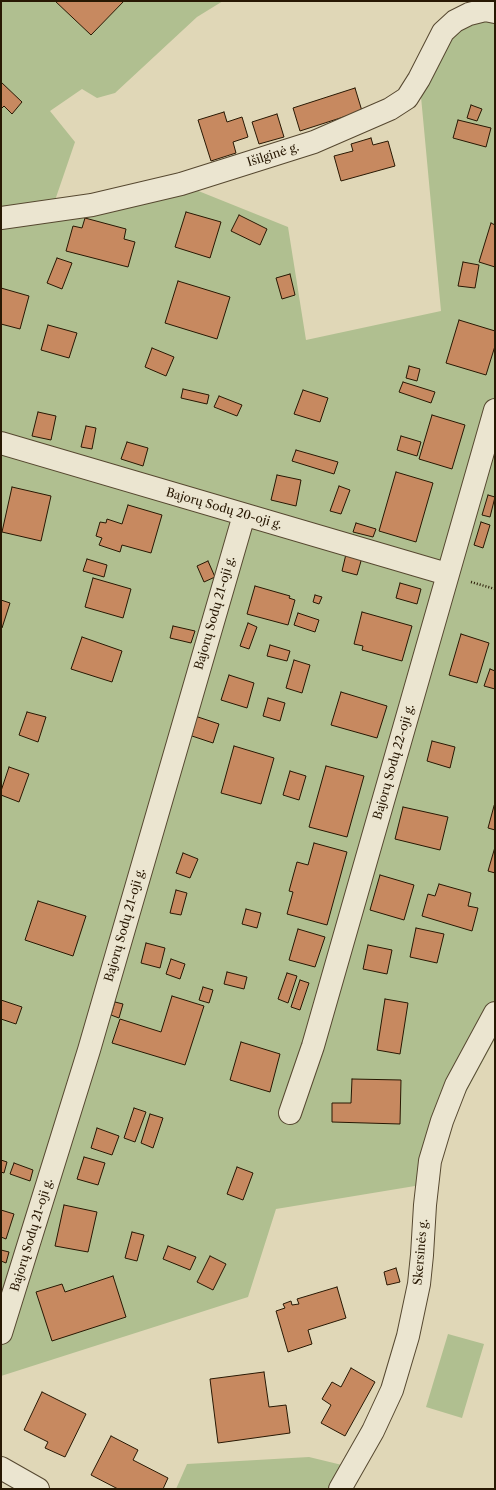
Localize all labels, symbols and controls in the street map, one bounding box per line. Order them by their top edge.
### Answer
street label: Išilginė g. [245,140,301,170]
street label: Bajorų Sodų 20-oji g. [164,486,284,532]
street label: Bajorų Sodų 21-oji g. [192,554,238,672]
street label: Bajorų Sodų 22-oji g. [371,703,417,821]
street label: Bajorų Sodų 21-oji g. [102,866,148,984]
street label: Bajorų Sodų 21-oji g. [8,1177,56,1293]
street label: Skersinės g. [411,1218,431,1286]

